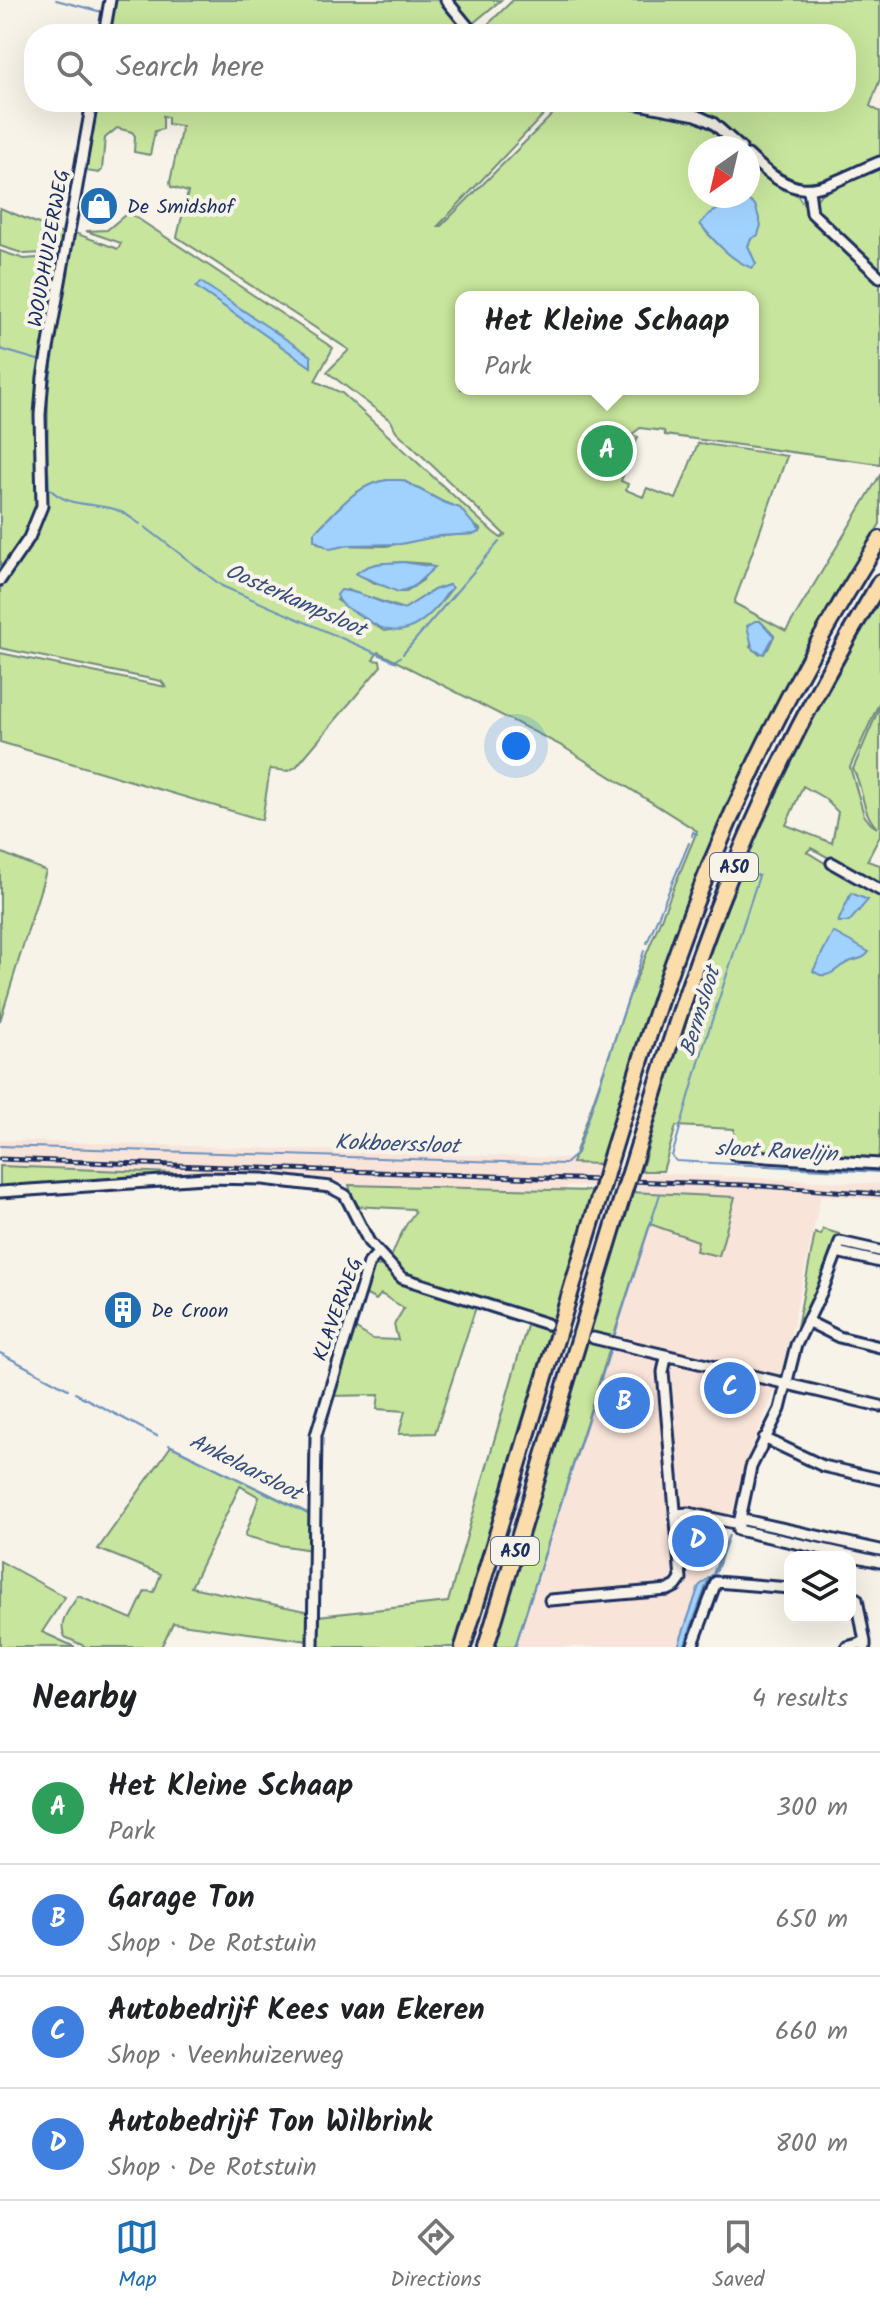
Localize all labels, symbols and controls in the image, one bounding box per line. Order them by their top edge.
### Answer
search box [24,24,856,112]
text: Search here [116,44,264,92]
icon: search [52,46,96,90]
north arrow [688,136,760,208]
street label: WOUDHUIZERWEG [20,167,80,330]
shop icon: De Smidshof [78,185,120,227]
place label: De Smidshof [127,192,236,224]
popup [455,291,759,395]
text: Het Kleine Schaap [484,298,730,346]
text: Park [484,346,531,388]
pin: A [581,421,633,481]
water label: Oosterkampsloot [219,555,374,649]
your location [496,726,536,766]
road number: A50 [710,853,758,881]
water label: Bermsloot [671,959,733,1061]
water label: Kokboerssloot [334,1126,463,1165]
water label: sloot Ravelijn [714,1132,840,1173]
street label: KLAVERWEG [305,1253,372,1366]
building icon: De Croon [102,1289,144,1331]
place label: De Croon [151,1296,228,1328]
pin: C [704,1358,756,1418]
pin: B [598,1373,650,1433]
water label: Ankelaarsloot [183,1425,310,1513]
pin: D [672,1511,724,1571]
road number: A50 [491,1537,539,1565]
map controls [784,1551,856,1623]
button: layers [784,1551,856,1623]
text: Nearby [32,1672,137,1726]
text: 4 results [752,1678,848,1720]
text: Het Kleine Schaap [108,1763,353,1811]
text: A [50,1787,66,1829]
text: 300 m [776,1787,848,1829]
text: Park [108,1811,155,1853]
text: Garage Ton [108,1875,255,1923]
text: B [50,1899,66,1941]
text: 650 m [775,1899,848,1941]
text: Shop · De Rotstuin [108,1923,317,1965]
text: Autobedrijf Kees van Ekeren [108,1987,485,2035]
text: C [50,2011,66,2053]
text: 660 m [775,2011,848,2053]
text: Shop · Veenhuizerweg [108,2035,344,2077]
text: Autobedrijf Ton Wilbrink [108,2099,432,2147]
text: D [49,2123,67,2165]
text: 800 m [775,2123,848,2165]
text: Shop · De Rotstuin [108,2147,317,2189]
tab: Map [115,2215,159,2298]
tab: Directions [390,2215,482,2298]
tab: Saved [712,2215,765,2298]

